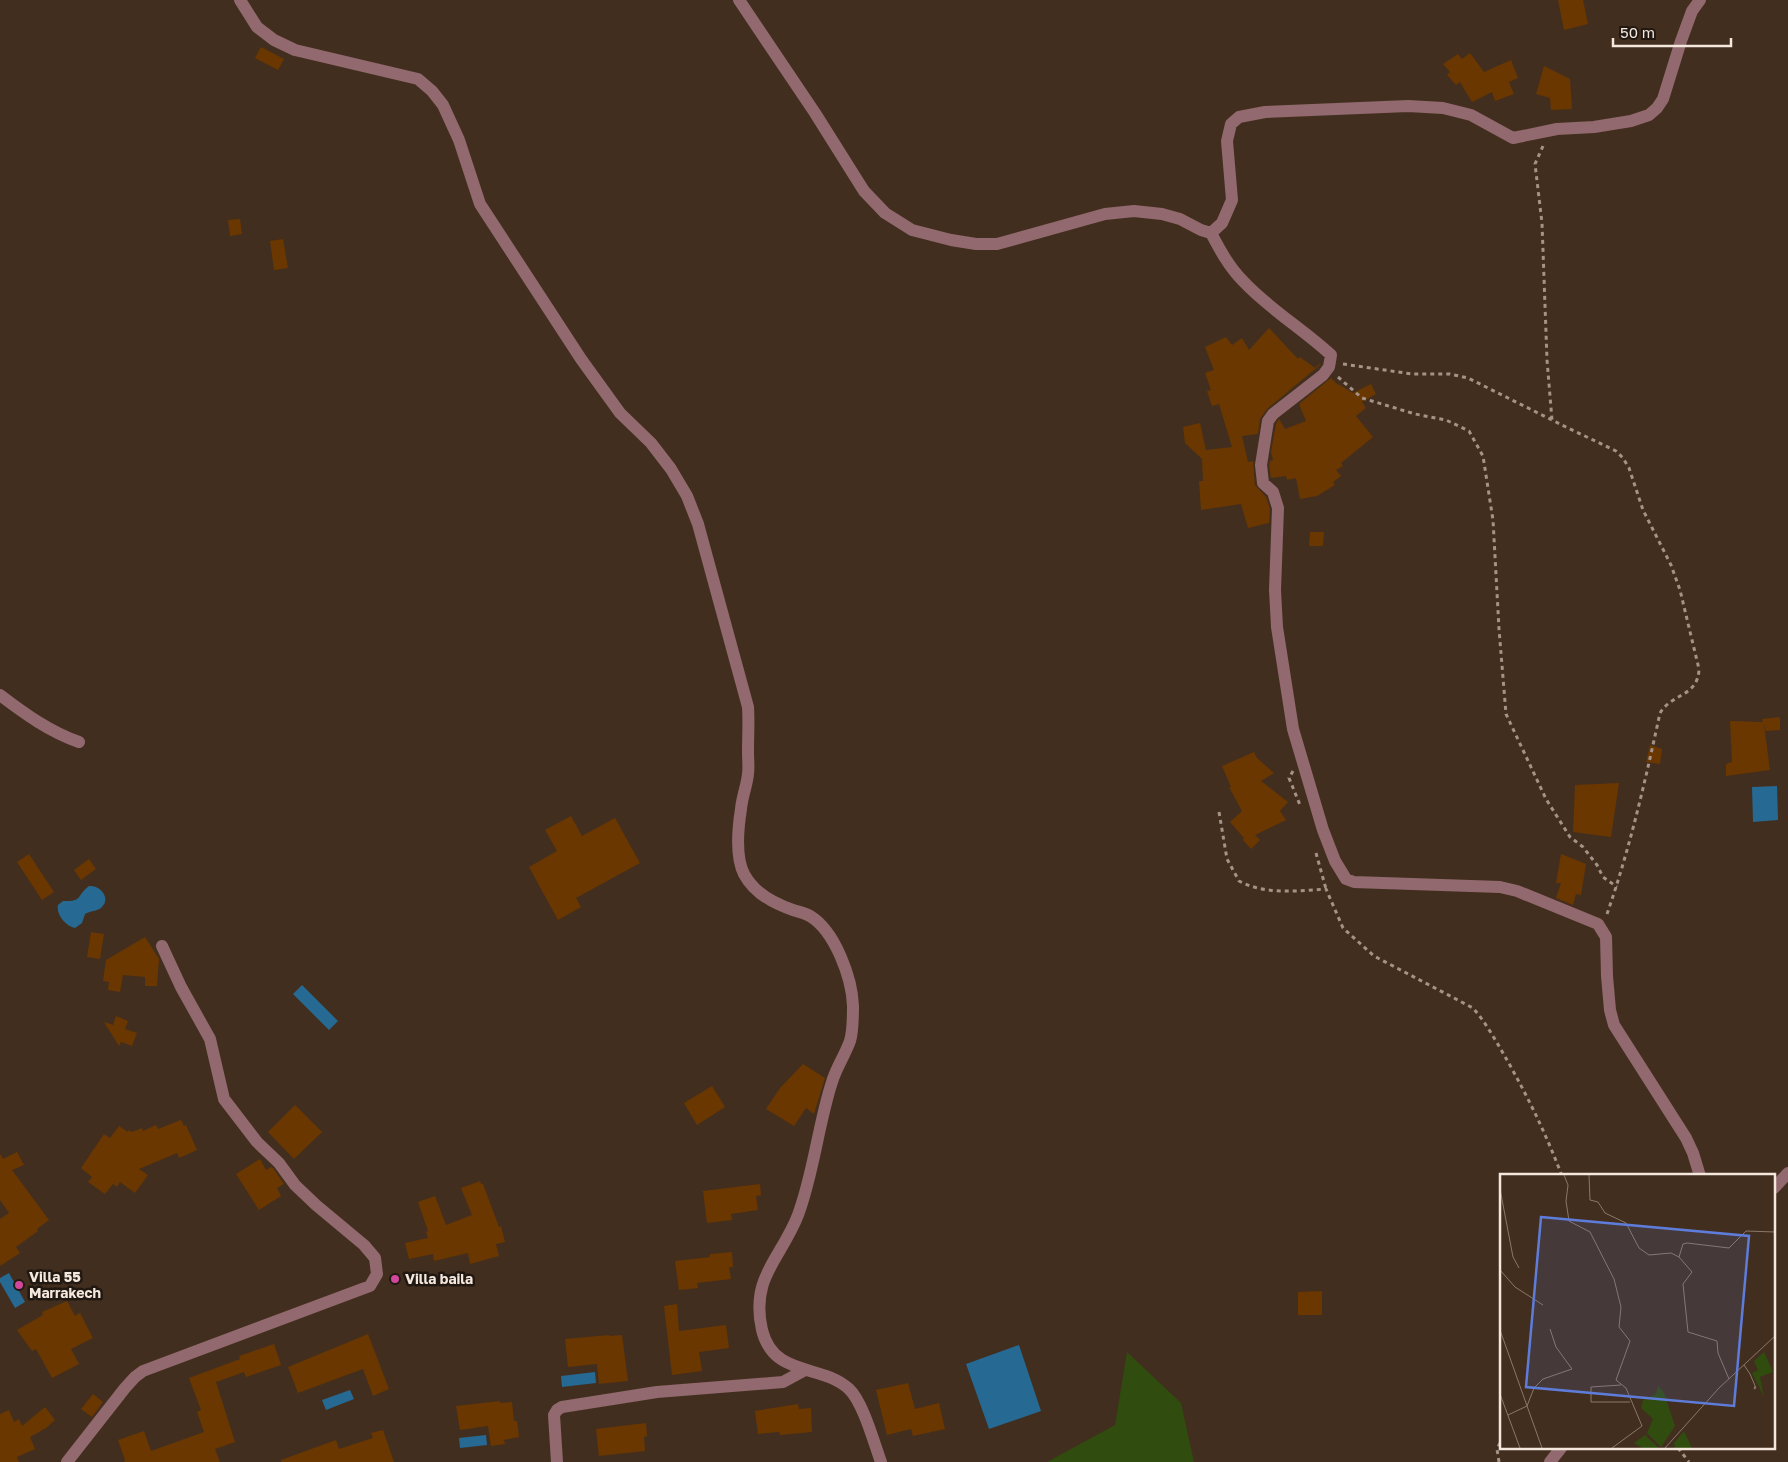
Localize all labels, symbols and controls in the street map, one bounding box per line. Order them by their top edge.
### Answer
scale bar [1613,15,1730,47]
text: 50 m [1620,23,1655,41]
inset map [1500,1174,1776,1450]
place label: Villa 55 Marrakech [29,1268,101,1301]
place label: Villa baila [405,1270,473,1287]
marker: Villa baila [389,1273,401,1285]
marker: Villa 55 Marrakech [13,1279,25,1291]

